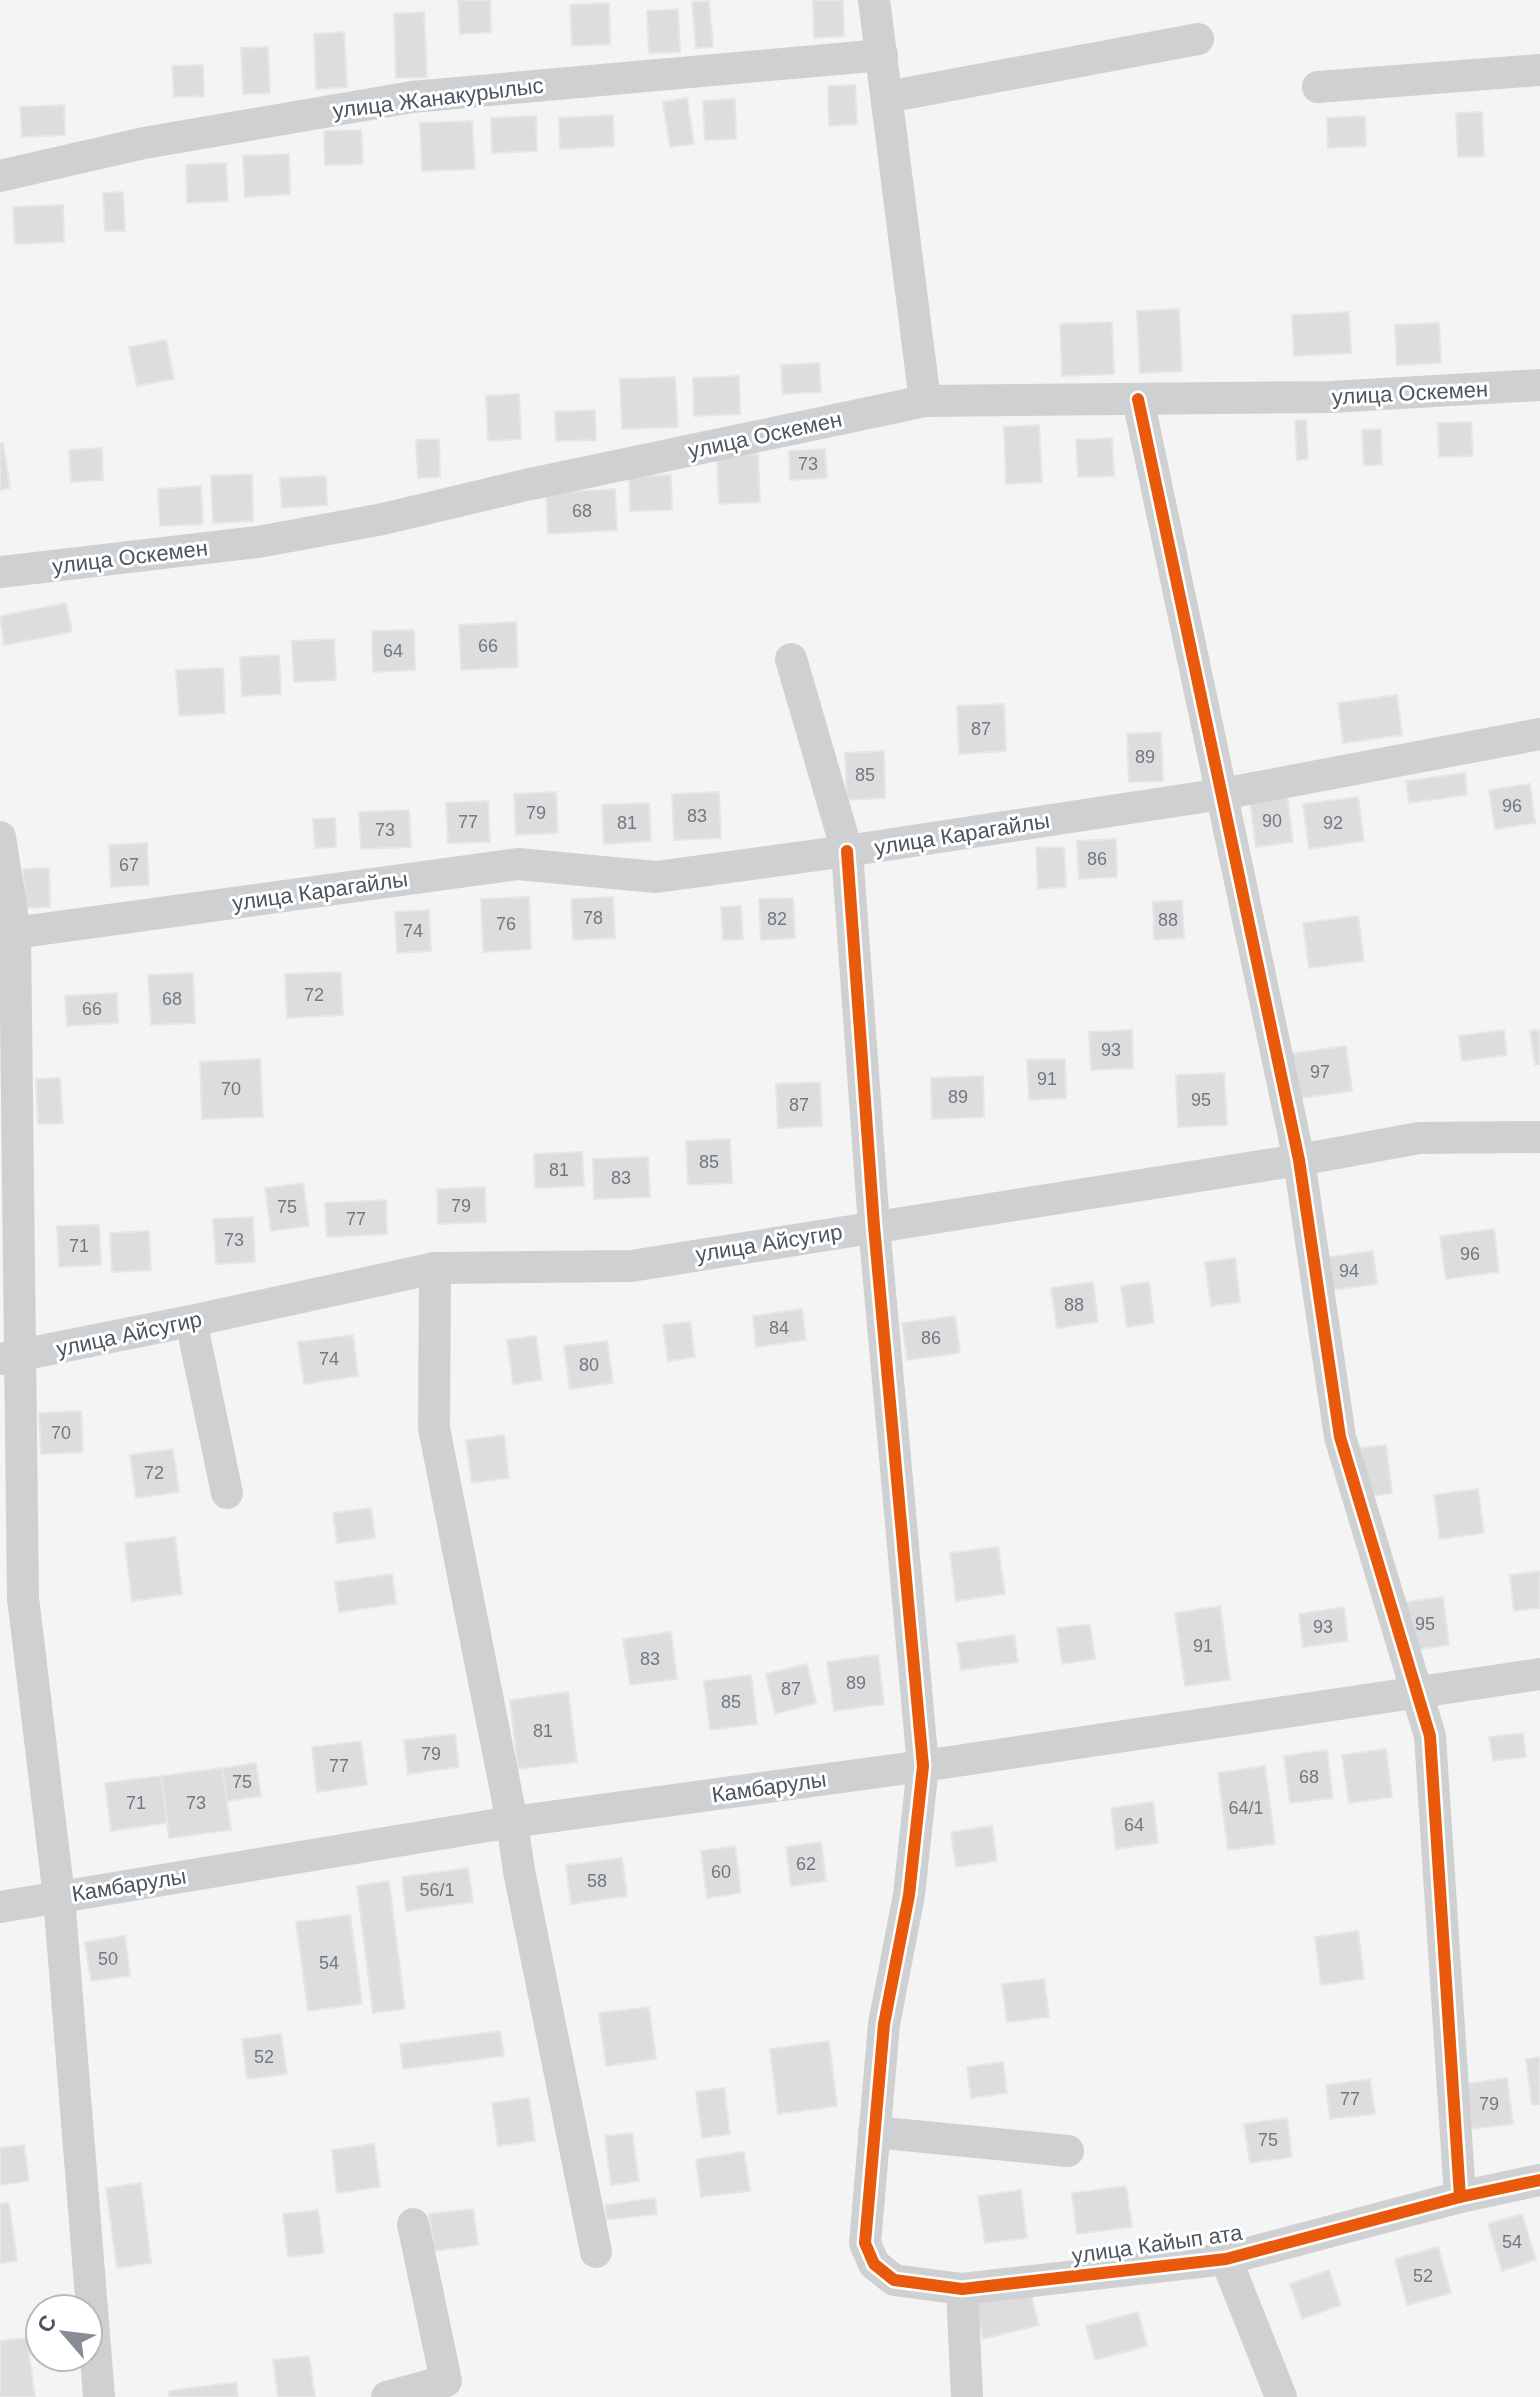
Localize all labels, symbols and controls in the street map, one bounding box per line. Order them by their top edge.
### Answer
street label: улица Жанакурылыс [331,73,545,123]
street label: улица Оскемен [1331,376,1489,410]
street label: улица Оскемен [686,407,844,463]
house number: 73 [798,454,818,474]
house number: 68 [572,501,592,521]
street label: улица Оскемен [51,535,209,579]
house number: 66 [478,636,498,656]
house number: 64 [383,641,403,661]
house number: 87 [971,719,991,739]
house number: 89 [1135,747,1155,767]
house number: 85 [855,765,875,785]
house number: 96 [1502,796,1522,816]
house number: 79 [526,803,546,823]
house number: 83 [687,806,707,826]
street label: улица Карагайлы [873,808,1051,860]
house number: 90 [1262,811,1282,831]
house number: 77 [458,812,478,832]
house number: 81 [617,813,637,833]
house number: 92 [1323,813,1343,833]
house number: 73 [375,820,395,840]
house number: 86 [1087,849,1107,869]
house number: 67 [119,855,139,875]
street label: улица Карагайлы [231,866,409,916]
house number: 78 [583,908,603,928]
house number: 82 [767,909,787,929]
house number: 88 [1158,910,1178,930]
house number: 76 [496,914,516,934]
house number: 74 [403,921,423,941]
house number: 72 [304,985,324,1005]
house number: 68 [162,989,182,1009]
house number: 66 [82,999,102,1019]
house number: 93 [1101,1040,1121,1060]
house number: 97 [1310,1062,1330,1082]
house number: 91 [1037,1069,1057,1089]
house number: 70 [221,1079,241,1099]
house number: 89 [948,1087,968,1107]
house number: 95 [1191,1090,1211,1110]
house number: 87 [789,1095,809,1115]
house number: 85 [699,1152,719,1172]
house number: 81 [549,1160,569,1180]
house number: 83 [611,1168,631,1188]
house number: 79 [451,1196,471,1216]
house number: 75 [277,1197,297,1217]
house number: 77 [346,1209,366,1229]
street label: улица Айсугир [694,1219,844,1267]
house number: 73 [224,1230,244,1250]
house number: 71 [69,1236,89,1256]
house number: 96 [1460,1244,1480,1264]
house number: 94 [1339,1261,1359,1281]
house number: 88 [1064,1295,1084,1315]
street label: улица Айсугир [54,1306,204,1362]
house number: 84 [769,1318,789,1338]
house number: 86 [921,1328,941,1348]
house number: 74 [319,1349,339,1369]
house number: 80 [579,1355,599,1375]
house number: 70 [51,1423,71,1443]
house number: 72 [144,1463,164,1483]
house number: 95 [1415,1614,1435,1634]
house number: 93 [1313,1617,1333,1637]
house number: 91 [1193,1636,1213,1656]
house number: 83 [640,1649,660,1669]
house number: 89 [846,1673,866,1693]
house number: 87 [781,1679,801,1699]
house number: 85 [721,1692,741,1712]
house number: 81 [533,1721,553,1741]
house number: 79 [421,1744,441,1764]
house number: 77 [329,1756,349,1776]
street label: Камбарулы [710,1767,828,1807]
house number: 68 [1299,1767,1319,1787]
house number: 75 [232,1772,252,1792]
house number: 71 [126,1793,146,1813]
house number: 73 [186,1793,206,1813]
house number: 64/1 [1228,1798,1264,1818]
house number: 64 [1124,1815,1144,1835]
house number: 62 [796,1854,816,1874]
house number: 60 [711,1862,731,1882]
street label: Камбарулы [70,1864,188,1906]
house number: 58 [587,1871,607,1891]
house number: 56/1 [419,1880,455,1900]
house number: 50 [98,1949,118,1969]
house number: 54 [319,1953,339,1973]
house number: 52 [254,2047,274,2067]
house number: 77 [1340,2089,1360,2109]
house number: 79 [1479,2094,1499,2114]
house number: 75 [1258,2130,1278,2150]
street label: улица Кайып ата [1070,2220,1244,2268]
house number: 54 [1502,2232,1522,2252]
house number: 52 [1413,2266,1433,2286]
north arrow [24,2293,104,2373]
text: С [32,2311,62,2337]

